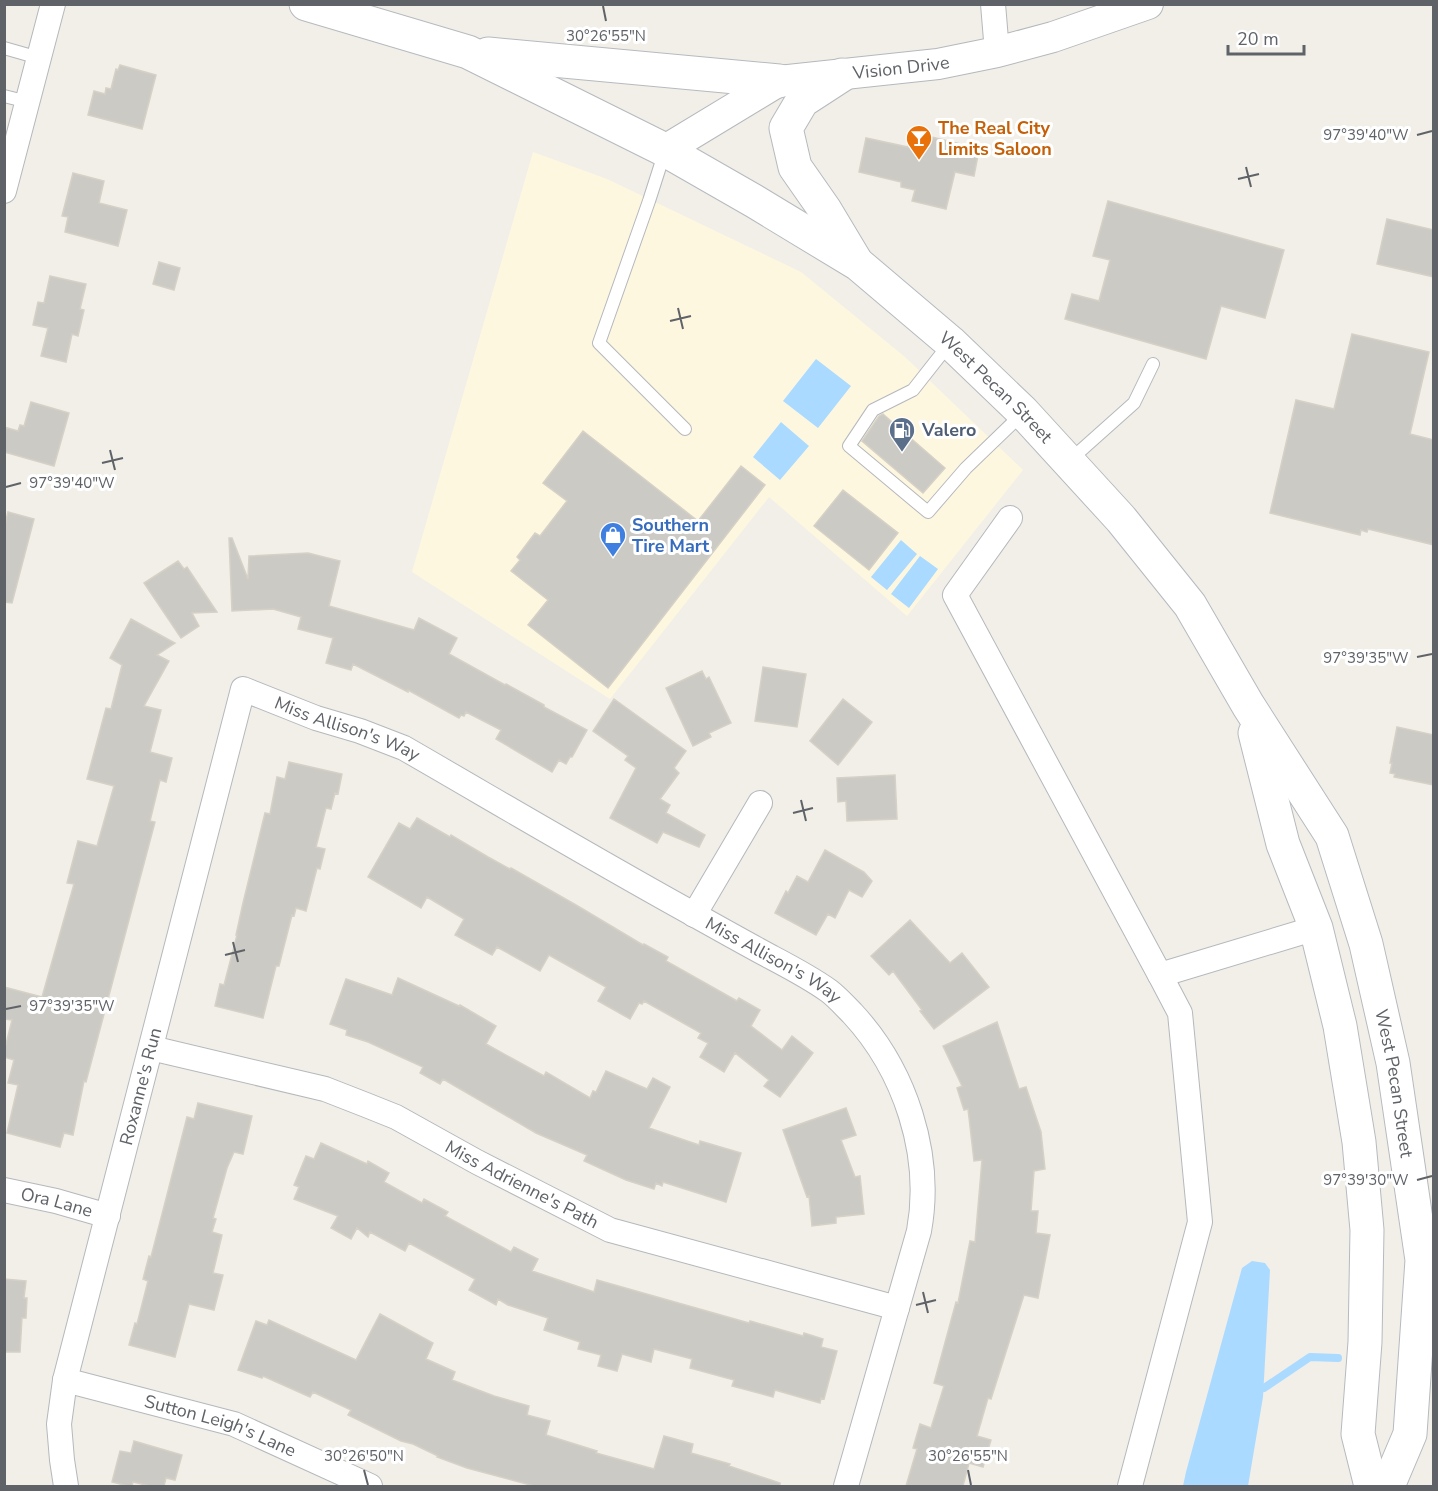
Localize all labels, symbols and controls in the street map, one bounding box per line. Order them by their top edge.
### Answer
scale bar [1228,18,1304,56]
text: 30°26'55"N [566,26,646,46]
text: 20 m [1237,27,1279,51]
street label: Vision Drive [851,50,952,85]
place label: The Real City Limits Saloon [938,116,1052,161]
bar icon: The Real City Limits Saloon [904,123,934,161]
text: 97°39'40"W [1323,125,1409,145]
street label: West Pecan Street [934,326,1058,449]
fuel station icon: Valero [887,415,917,453]
place label: Valero [921,418,976,442]
text: 97°39'40"W [29,473,115,493]
place label: Southern Tire Mart [632,513,709,558]
shop icon: Southern Tire Mart [598,520,628,558]
text: 97°39'35"W [1323,648,1409,668]
street label: Miss Allison's Way [271,691,425,767]
street label: Miss Allison's Way [701,911,847,1009]
text: 97°39'35"W [29,996,115,1016]
street label: West Pecan Street [1369,1007,1419,1160]
street label: Roxanne's Run [114,1025,167,1148]
street label: Miss Adrienne's Path [441,1135,603,1234]
text: 97°39'30"W [1323,1170,1409,1190]
street label: Ora Lane [18,1182,95,1223]
street label: Sutton Leigh's Lane [142,1389,300,1463]
text: 30°26'50"N [324,1446,404,1466]
text: 30°26'55"N [928,1446,1008,1466]

